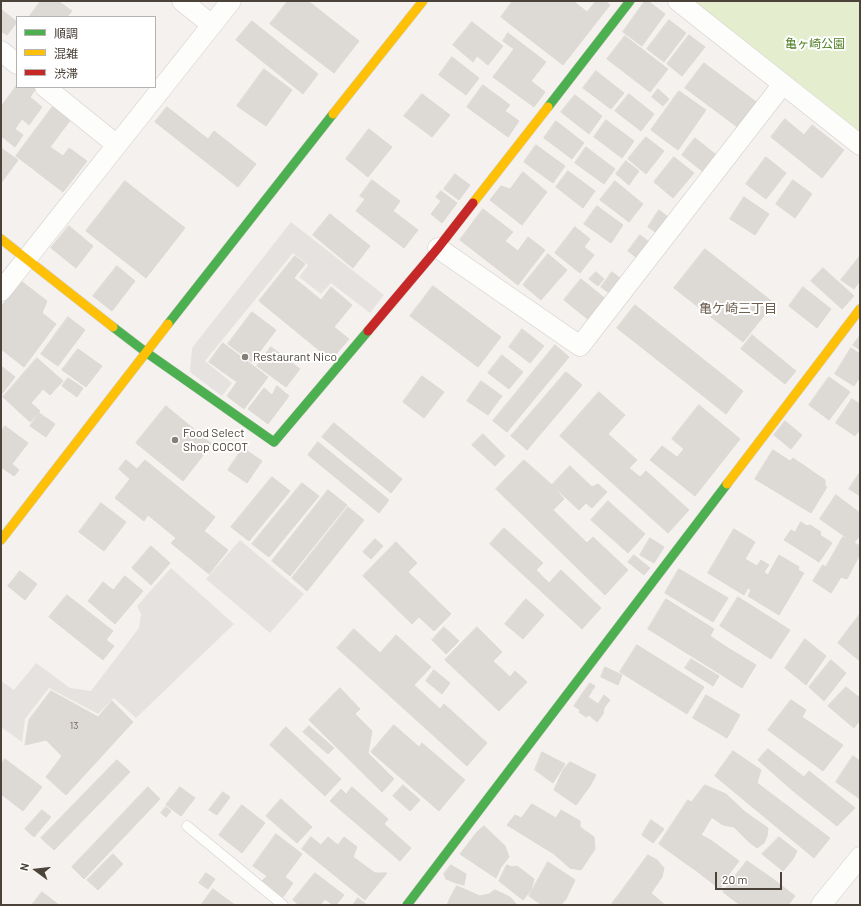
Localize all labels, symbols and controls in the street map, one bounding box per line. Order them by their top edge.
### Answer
legend [16,16,156,88]
text: 順調 [54,26,78,40]
park label: 亀ヶ崎公園 [785,37,845,51]
text: 混雑 [54,46,78,60]
text: 渋滞 [54,66,78,80]
district label: 亀ケ崎三丁目 [699,301,777,317]
place label: Restaurant Nico [253,350,337,364]
marker: Restaurant Nico [240,352,250,362]
place label: Food Select Shop COCOT [183,426,248,454]
marker: Food Select Shop COCOT [170,435,180,445]
house number: 13 [70,720,78,732]
north arrow [16,850,56,890]
text: N [17,862,31,872]
scale bar [717,864,784,890]
text: 20 m [722,872,748,886]

